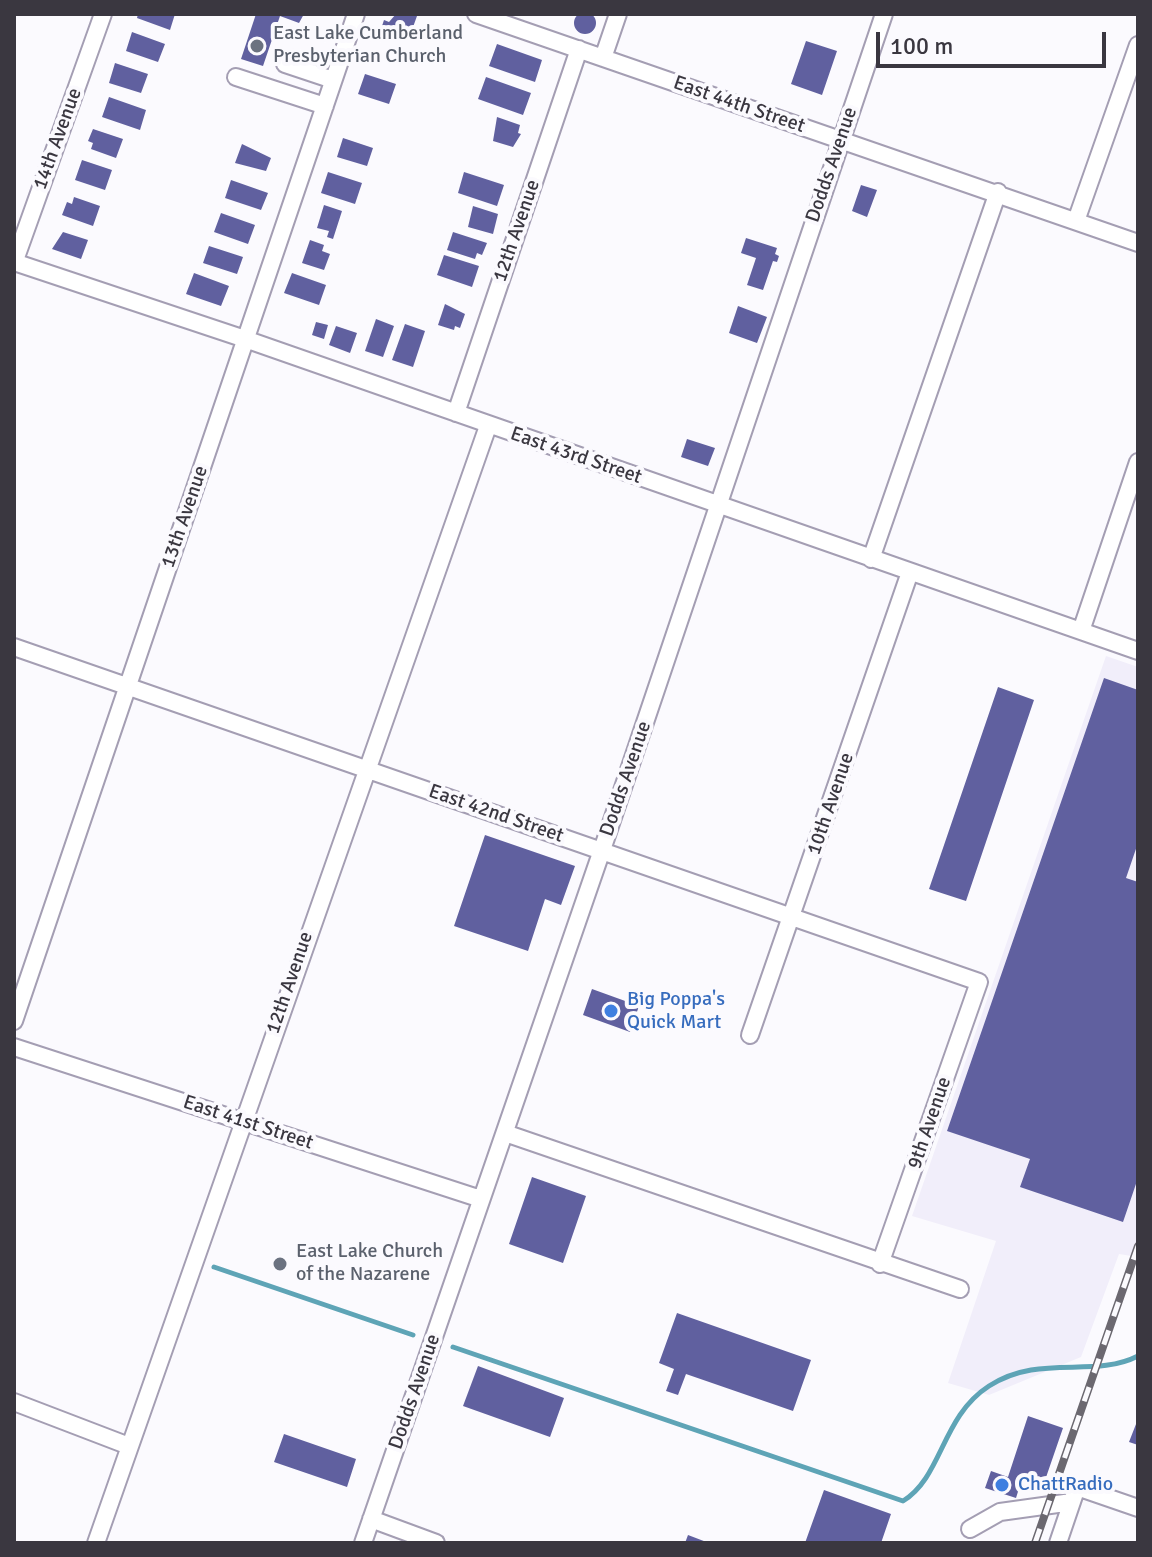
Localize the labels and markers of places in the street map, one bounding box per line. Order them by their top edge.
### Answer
place label: East Lake Cumberland Presbyterian Church [273,22,463,69]
marker: East Lake Cumberland Presbyterian Church [248,37,266,55]
place label: Big Poppa's Quick Mart [627,988,725,1035]
marker: Big Poppa's Quick Mart [602,1002,620,1020]
place label: East Lake Church of the Nazarene [296,1240,443,1287]
marker: East Lake Church of the Nazarene [271,1255,289,1273]
place label: ChattRadio [1018,1473,1113,1497]
marker: ChattRadio [993,1476,1011,1494]

